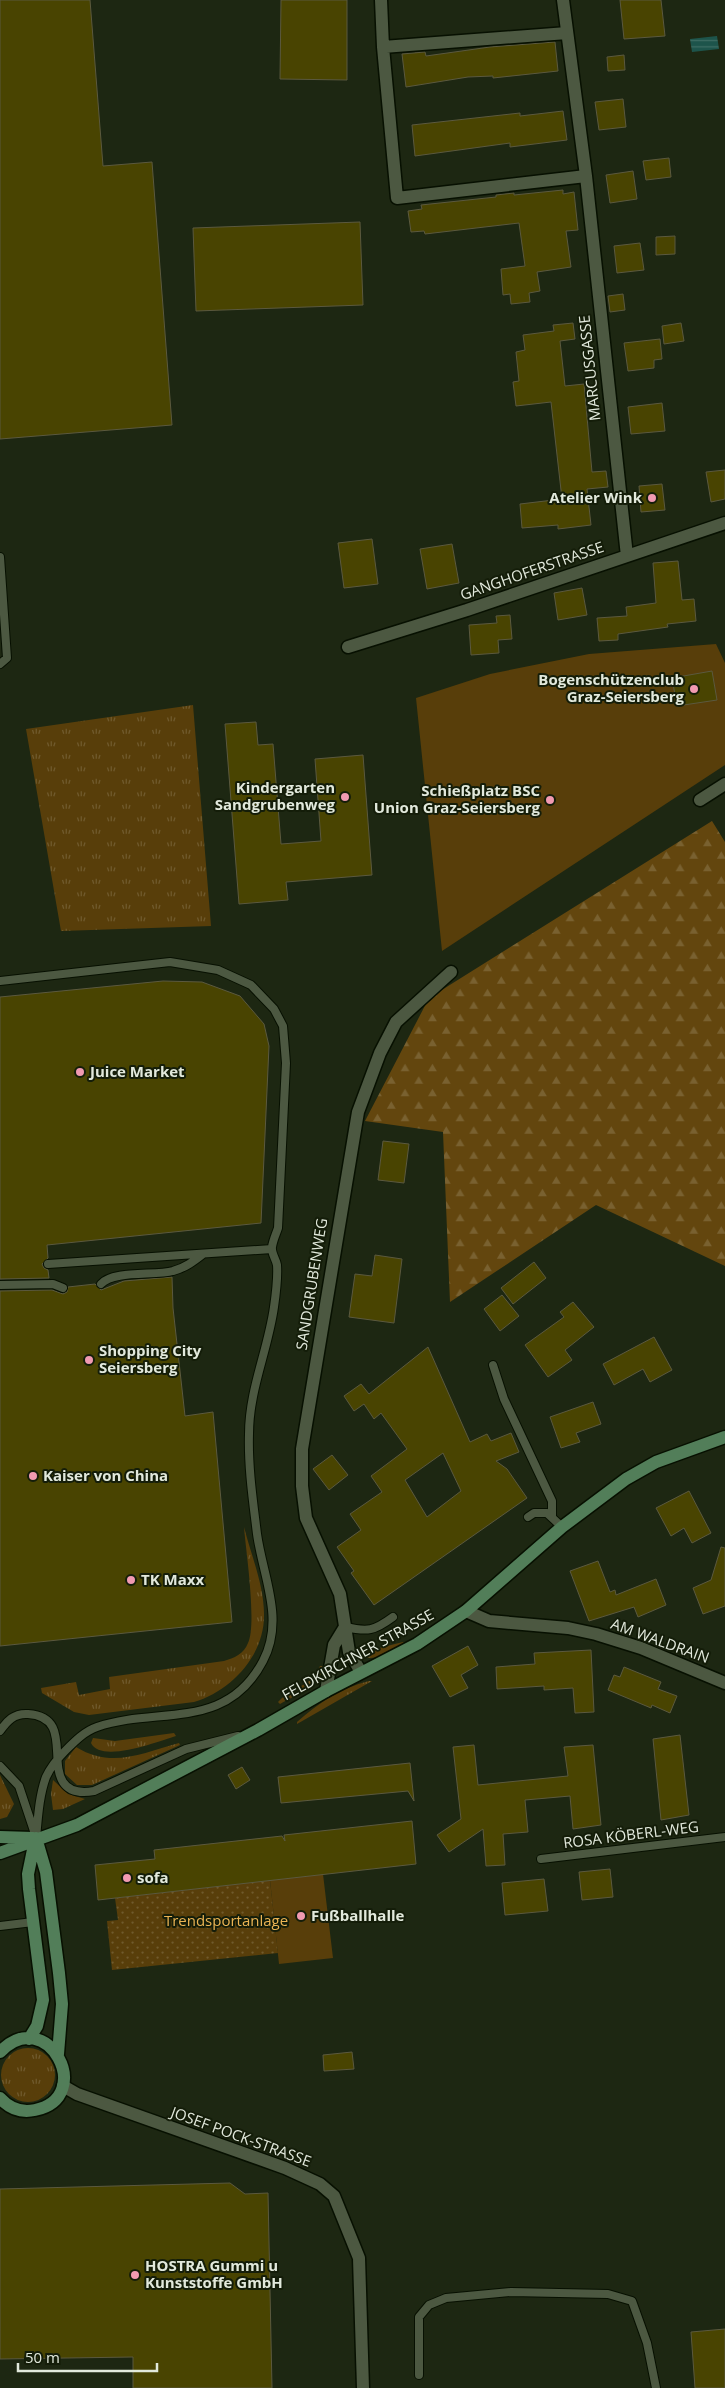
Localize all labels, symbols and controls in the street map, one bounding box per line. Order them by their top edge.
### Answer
street label: MARCUSGASSE [574,314,604,422]
place label: Atelier Wink [549,487,643,507]
marker: Atelier Wink [646,492,658,504]
street label: GANGHOFERSTRASSE [457,536,606,604]
place label: Bogenschützenclub Graz-Seiersberg [538,669,685,706]
marker: Bogenschützenclub Graz-Seiersberg [688,683,700,695]
place label: Kindergarten Sandgrubenweg [215,777,336,814]
place label: Schießplatz BSC Union Graz-Seiersberg [374,780,541,817]
marker: Kindergarten Sandgrubenweg [339,791,351,803]
marker: Schießplatz BSC Union Graz-Seiersberg [544,794,556,806]
place label: Juice Market [88,1061,185,1081]
marker: Juice Market [74,1066,86,1078]
street label: SANDGRUBENWEG [291,1216,331,1351]
place label: Shopping City Seiersberg [99,1340,202,1377]
marker: Shopping City Seiersberg [83,1354,95,1366]
place label: Kaiser von China [43,1465,168,1485]
marker: Kaiser von China [27,1470,39,1482]
place label: TK Maxx [141,1569,204,1589]
marker: TK Maxx [125,1574,137,1586]
street label: FELDKIRCHNER STRASSE [278,1604,437,1704]
street label: AM WALDRAIN [608,1613,712,1667]
street label: ROSA KÖBERL-WEG [562,1816,700,1852]
place label: sofa [137,1867,169,1887]
marker: sofa [121,1872,133,1884]
place label: Fußballhalle [311,1905,405,1925]
park label: Trendsportanlage [164,1910,288,1930]
marker: Fußballhalle [295,1910,307,1922]
street label: JOSEF POCK-STRASSE [166,2101,314,2171]
place label: HOSTRA Gummi u Kunststoffe GmbH [145,2255,283,2292]
marker: HOSTRA Gummi u Kunststoffe GmbH [129,2269,141,2281]
scale bar [18,2340,156,2372]
text: 50 m [25,2347,60,2367]

